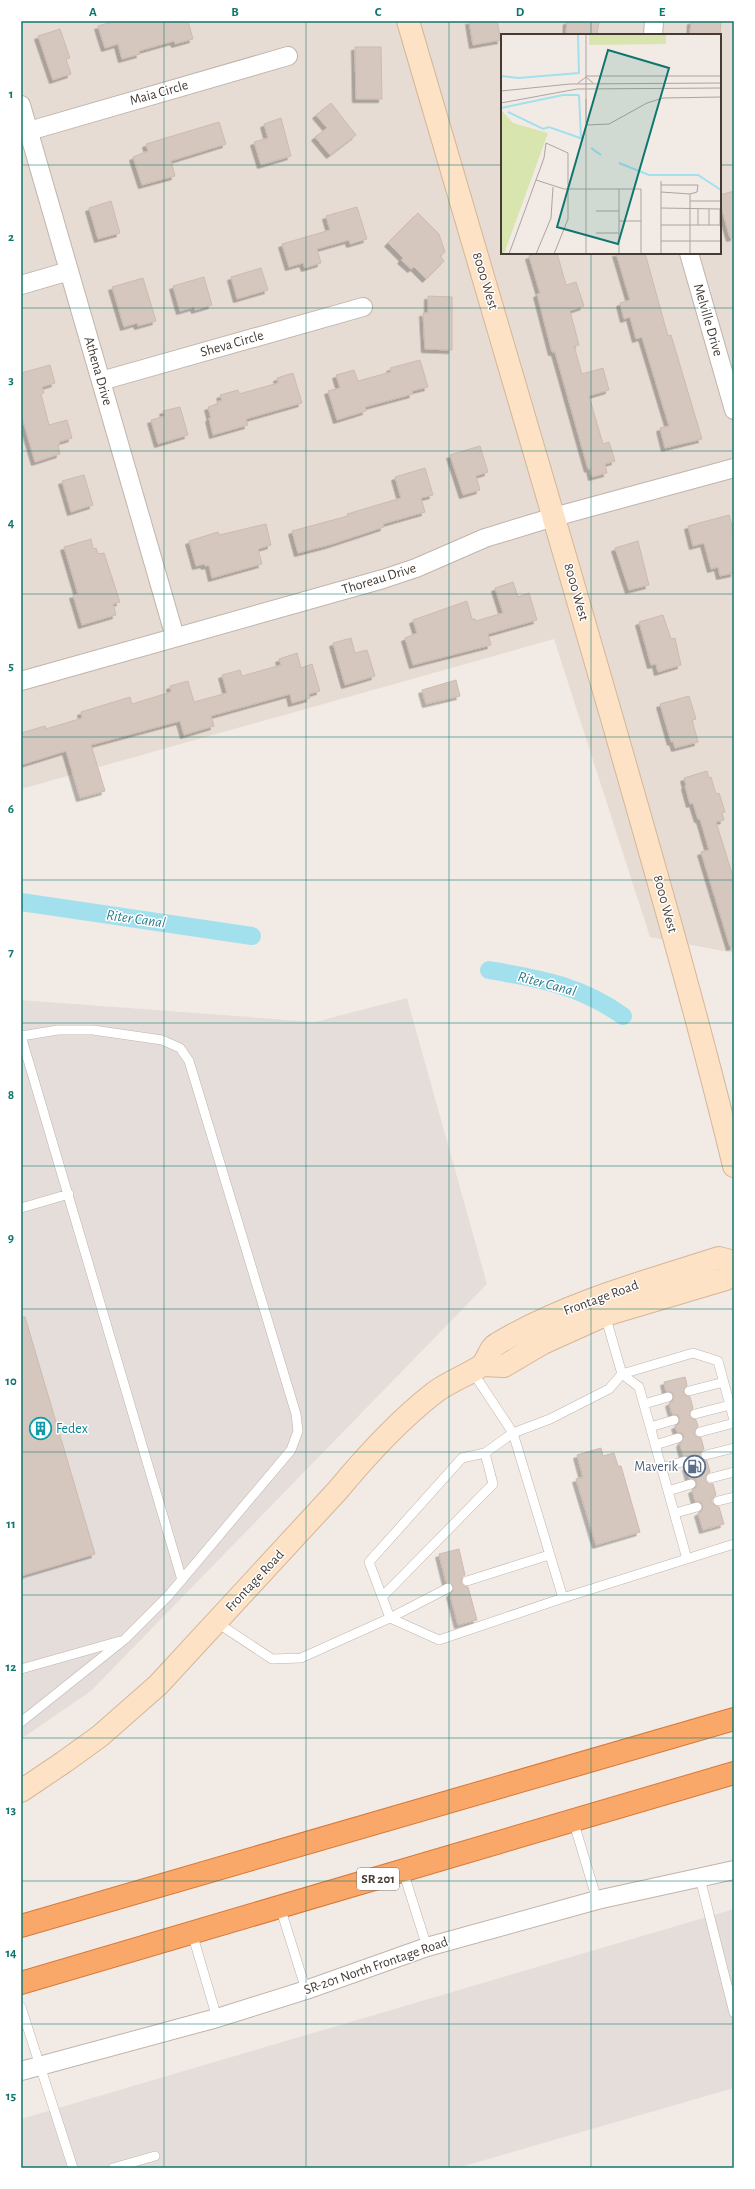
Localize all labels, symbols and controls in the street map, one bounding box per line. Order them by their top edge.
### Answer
text: A [89,6,97,19]
text: B [231,6,239,19]
text: C [375,6,382,19]
text: D [516,6,525,19]
text: E [659,6,666,19]
inset map [501,34,721,254]
street label: Maia Circle [128,78,190,108]
text: 1 [9,88,13,101]
text: 2 [8,231,14,244]
street label: 8000 West [470,251,500,312]
street label: Melville Drive [691,282,725,358]
street label: Sheva Circle [199,328,265,360]
street label: Athena Drive [81,335,115,407]
text: 3 [8,374,14,387]
text: 4 [8,517,15,530]
street label: Thoreau Drive [340,561,418,597]
street label: 8000 West [561,562,591,623]
text: 5 [8,660,14,673]
text: 6 [8,803,14,816]
street label: 8000 West [651,874,680,935]
water label: Riter Canal [105,907,167,931]
text: 7 [8,946,14,959]
water label: Riter Canal [516,969,578,999]
text: 8 [8,1089,14,1102]
text: 9 [8,1232,14,1245]
street label: Frontage Road [562,1278,640,1318]
text: 10 [5,1375,17,1388]
building icon: Fedex [27,1416,53,1442]
place label: Fedex [56,1422,88,1436]
fuel station icon: Maverik [681,1454,707,1480]
place label: Maverik [634,1460,679,1474]
text: 11 [6,1518,16,1531]
street label: Frontage Road [223,1548,287,1614]
text: 12 [6,1661,16,1674]
text: 13 [6,1804,17,1817]
road number: SR 201 [357,1868,399,1890]
street label: SR-201 North Frontage Road [302,1935,450,1997]
text: 14 [5,1947,17,1960]
text: 15 [6,2090,17,2103]

